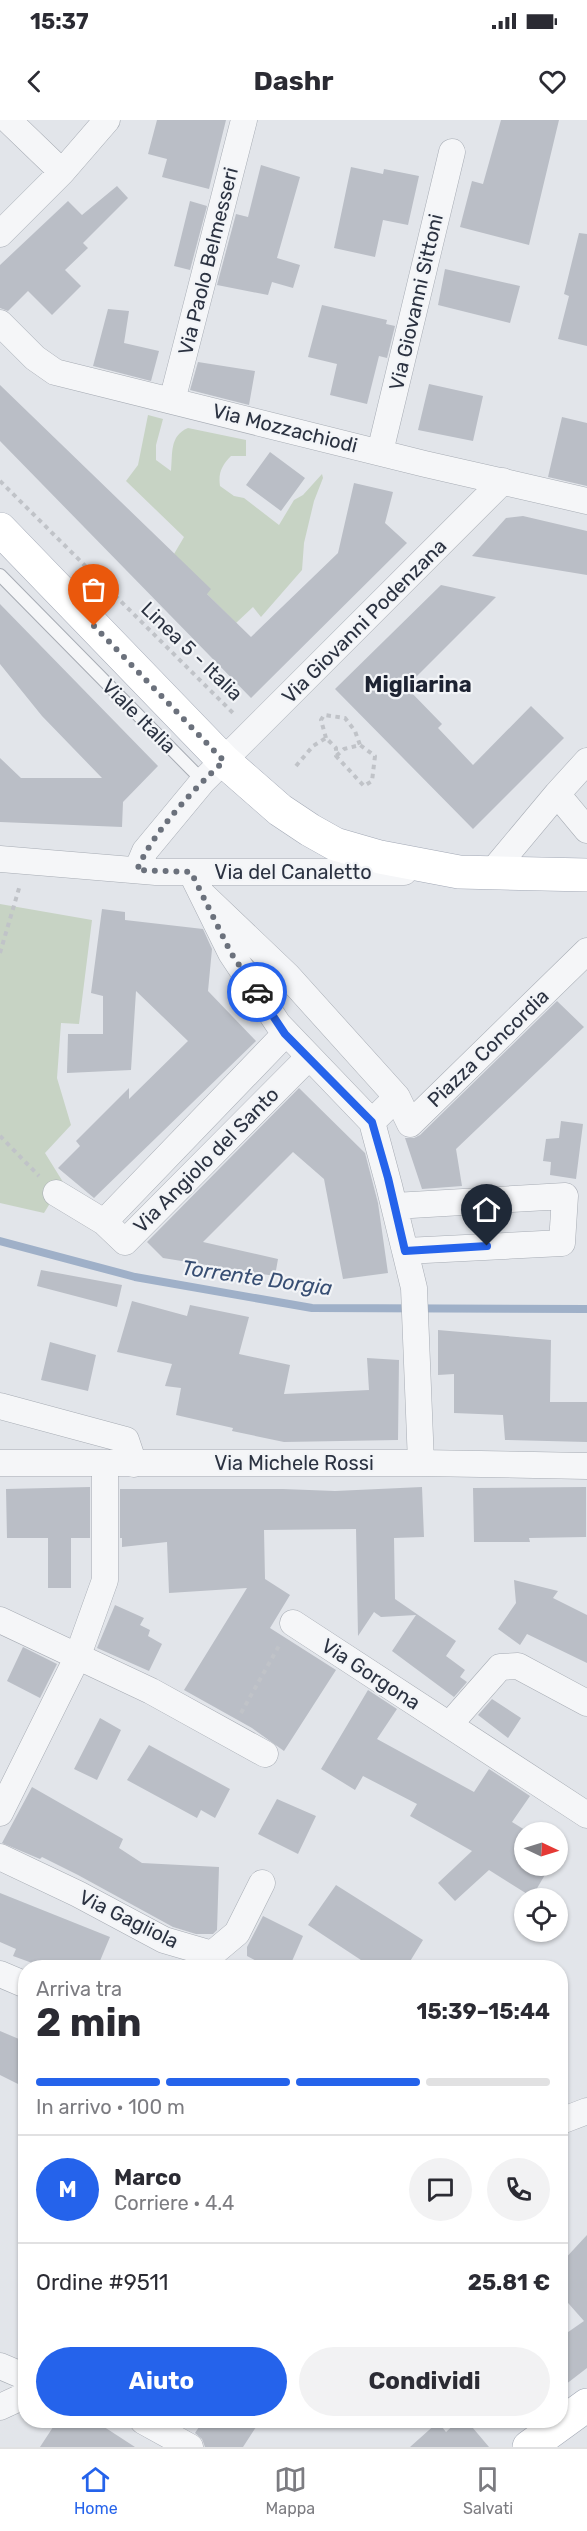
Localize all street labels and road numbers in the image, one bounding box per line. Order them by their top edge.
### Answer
street label: Via Paolo Belmesseri [173,165,243,357]
street label: Via Giovanni Sittoni [384,211,448,393]
street label: Via Mozzachiodi [210,398,360,458]
street label: Via Giovanni Podenzana [277,534,451,708]
street label: Linea 5 - Italia [136,597,248,705]
street label: Viale Italia [97,674,181,758]
street label: Via del Canaletto [214,860,372,884]
street label: Piazza Concordia [422,984,554,1112]
street label: Via Angiolo del Santo [128,1082,284,1238]
street label: Via Michele Rossi [214,1451,374,1475]
street label: Via Gorgona [317,1633,425,1715]
street label: Via Gagliola [75,1885,183,1953]

